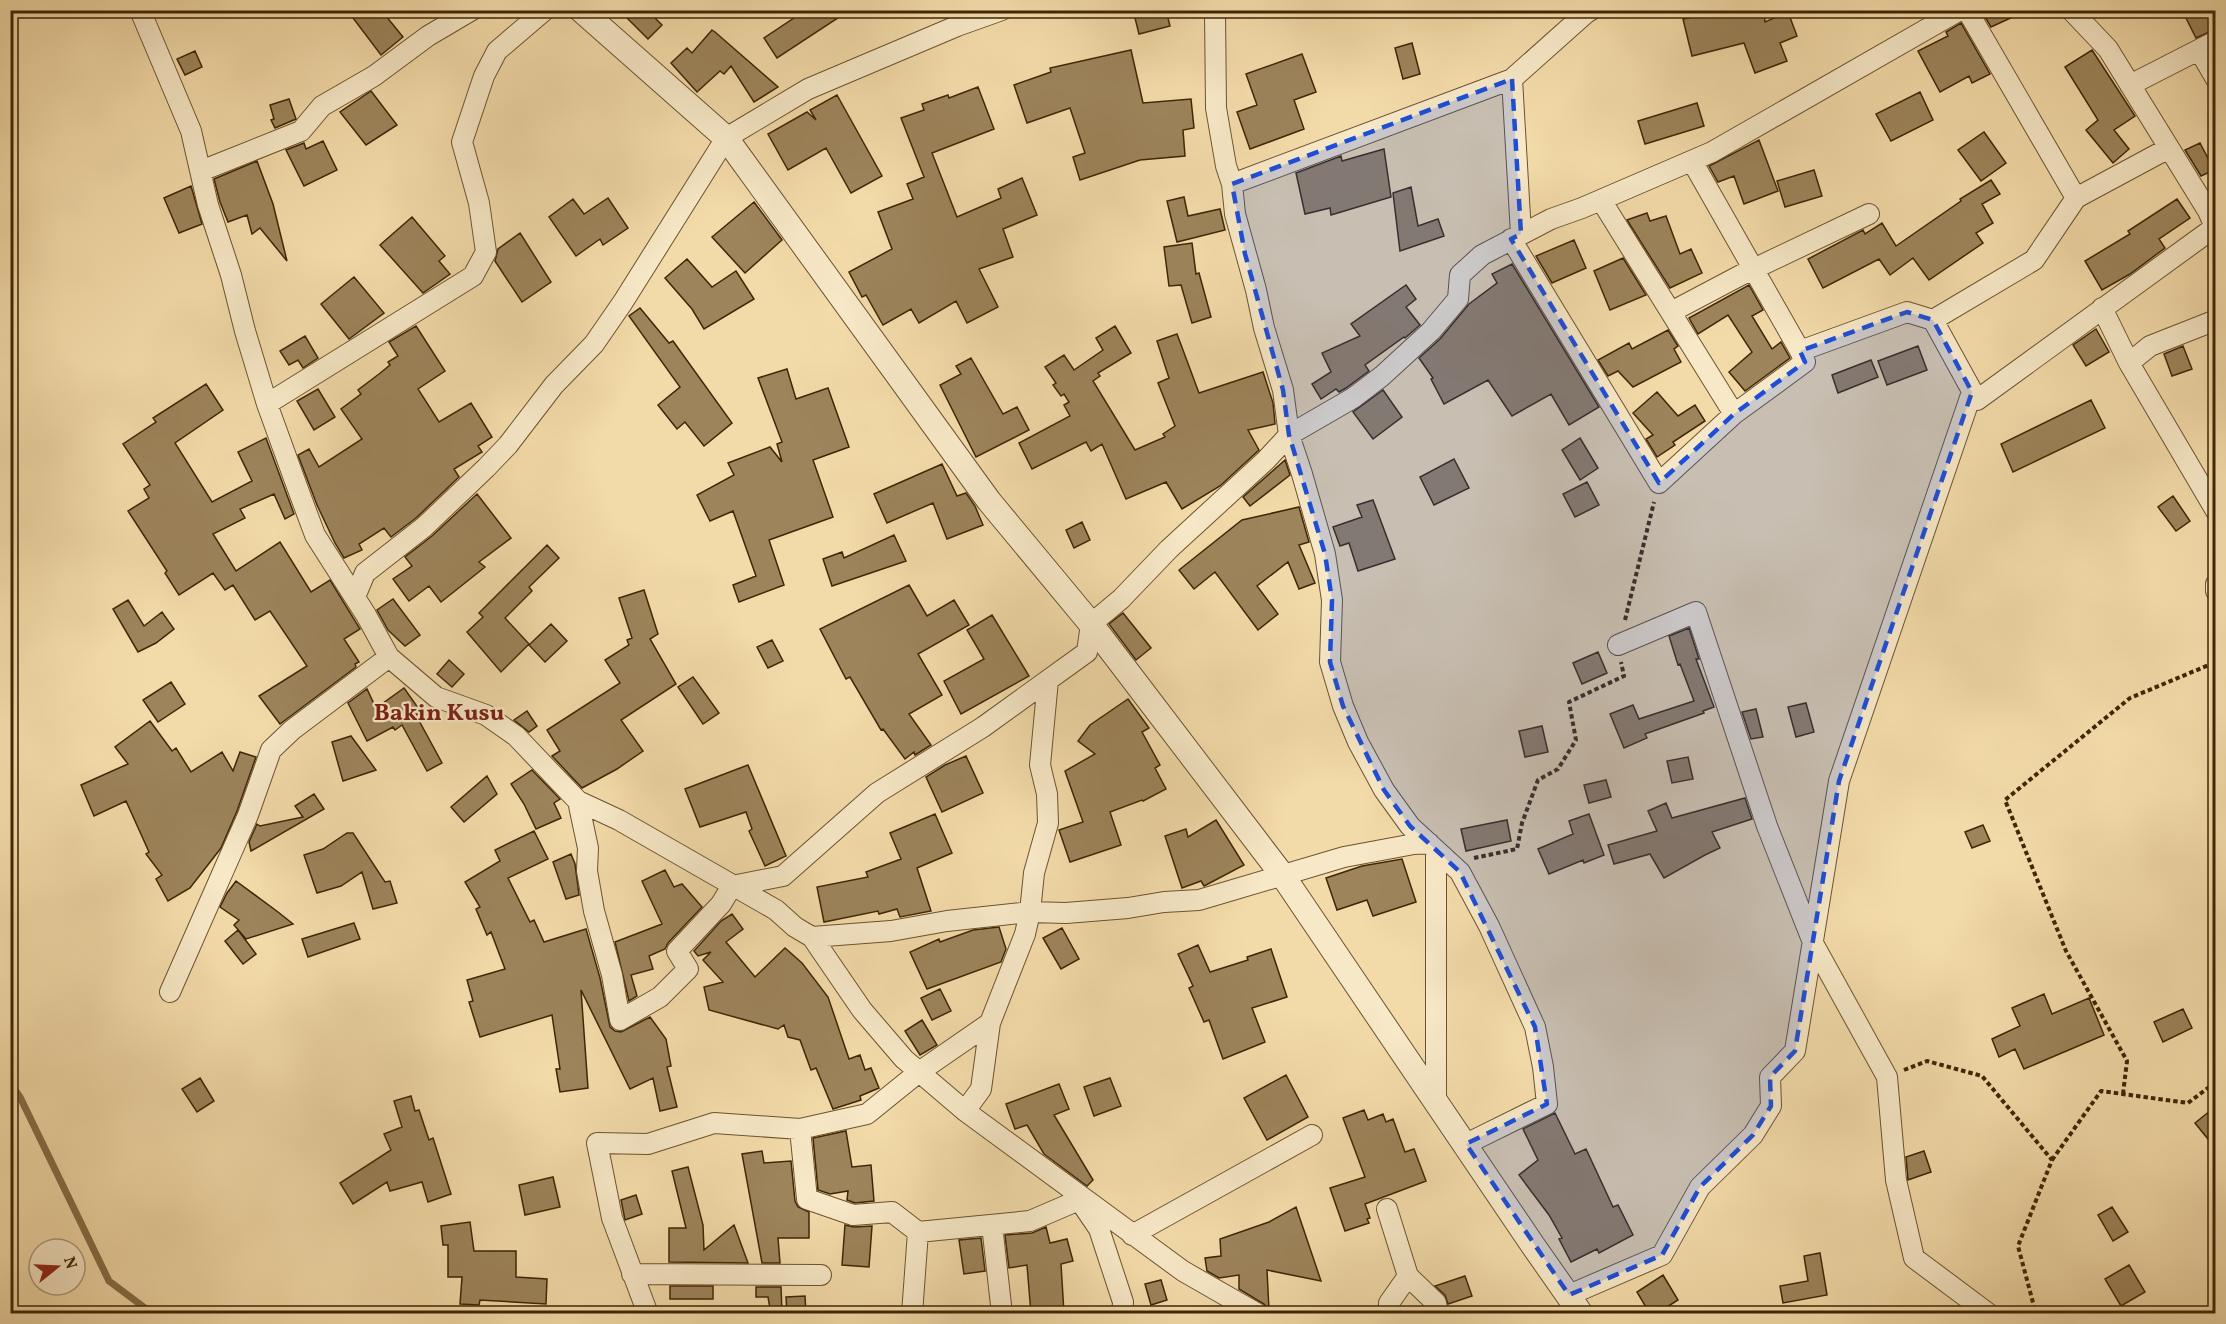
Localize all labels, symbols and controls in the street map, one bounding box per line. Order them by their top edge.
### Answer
district label: Bakin Kusu [374,697,505,731]
north arrow [27,1237,87,1297]
text: N [57,1254,82,1272]

